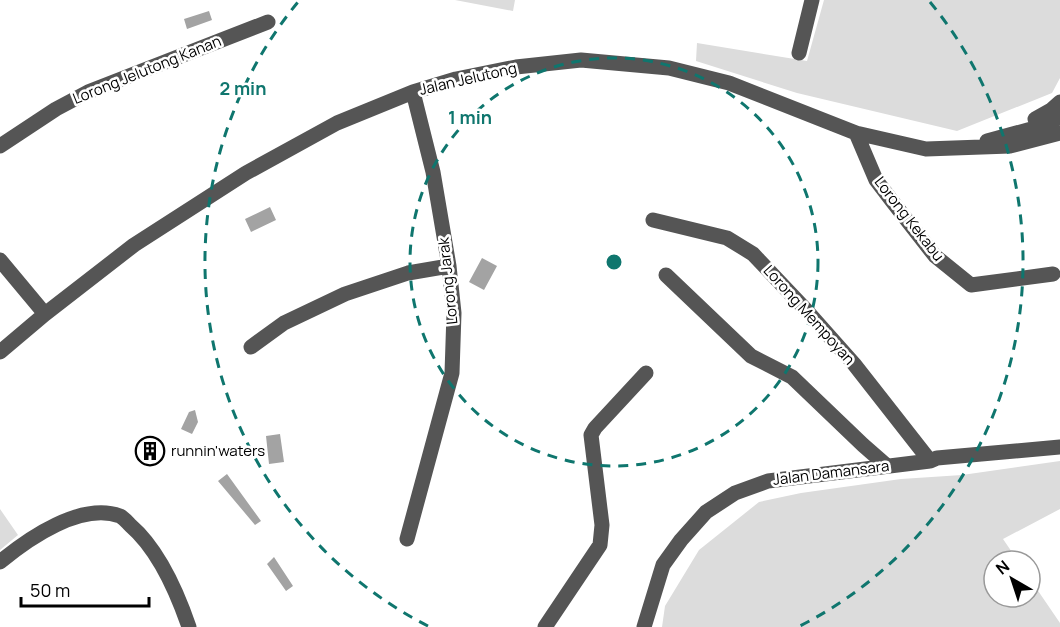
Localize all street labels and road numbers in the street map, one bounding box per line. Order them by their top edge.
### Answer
street label: Lorong Jelutong Kanan [69,30,224,109]
street label: Jalan Jelutong [417,57,519,100]
street label: Lorong Kekabu [870,172,949,265]
street label: Lorong Jarak [432,236,463,326]
street label: Lorong Mempoyan [759,260,860,369]
street label: Jalan Damansara [772,455,890,490]

